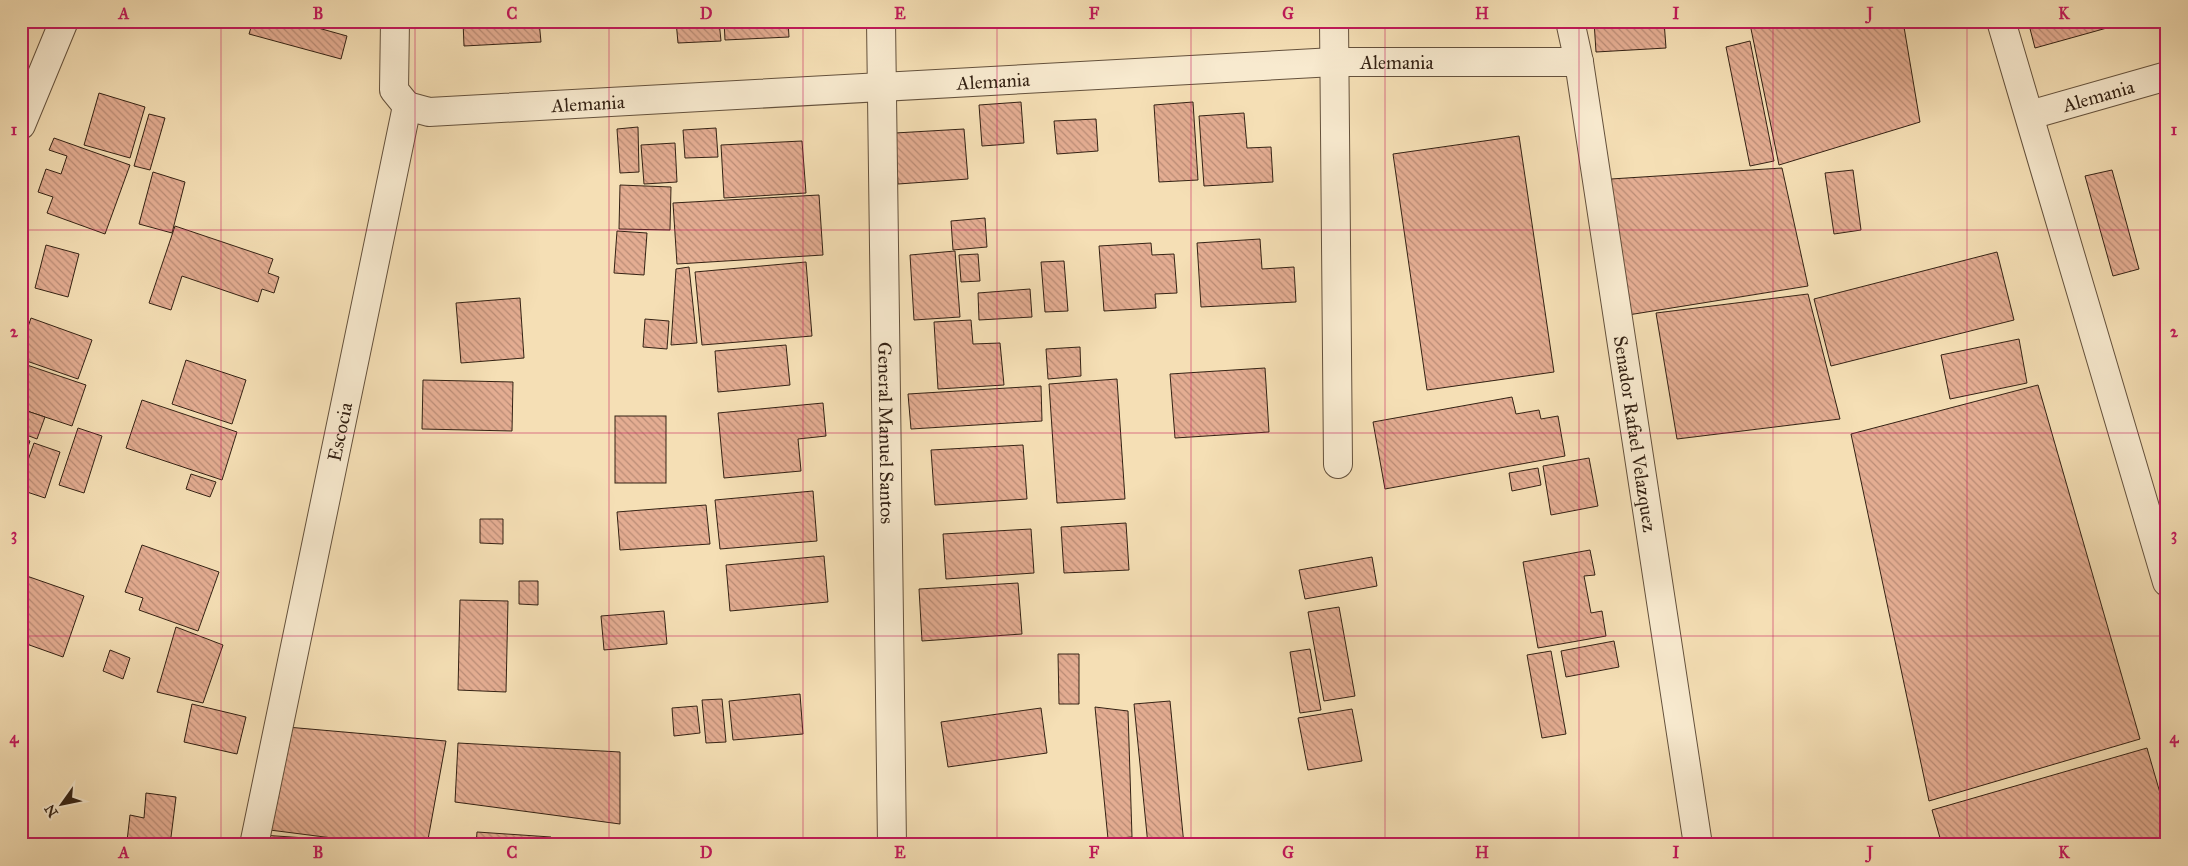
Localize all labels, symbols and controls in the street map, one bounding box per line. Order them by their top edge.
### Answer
text: A [118,4,130,23]
text: B [313,4,323,23]
text: C [507,4,518,23]
text: D [700,4,713,23]
text: E [894,4,906,23]
text: F [1089,4,1100,23]
text: G [1282,4,1294,23]
text: H [1475,4,1489,23]
text: I [1673,4,1680,23]
text: J [1865,4,1874,24]
text: K [2058,4,2070,23]
street label: Alemania [1359,51,1434,74]
street label: Alemania [955,68,1032,95]
street label: Alemania [2059,75,2138,117]
street label: Alemania [550,90,626,117]
text: 1 [11,120,18,139]
text: 1 [2171,120,2178,139]
text: 2 [10,322,19,341]
text: 2 [2170,322,2179,341]
street label: Senador Rafael Velazquez [1609,334,1661,534]
street label: General Manuel Santos [873,342,899,524]
street label: Escocia [323,399,358,463]
text: 3 [11,525,17,545]
text: 3 [2171,525,2177,545]
text: 4 [10,728,20,748]
text: 4 [2170,728,2180,748]
north arrow [38,778,88,828]
text: N [41,801,62,820]
text: A [118,843,130,862]
text: B [313,843,323,862]
text: C [507,843,518,862]
text: D [700,843,713,862]
text: E [894,843,906,862]
text: F [1089,843,1100,862]
text: G [1282,843,1294,862]
text: H [1475,843,1489,862]
text: I [1673,843,1680,862]
text: J [1865,843,1874,863]
text: K [2058,843,2070,862]

